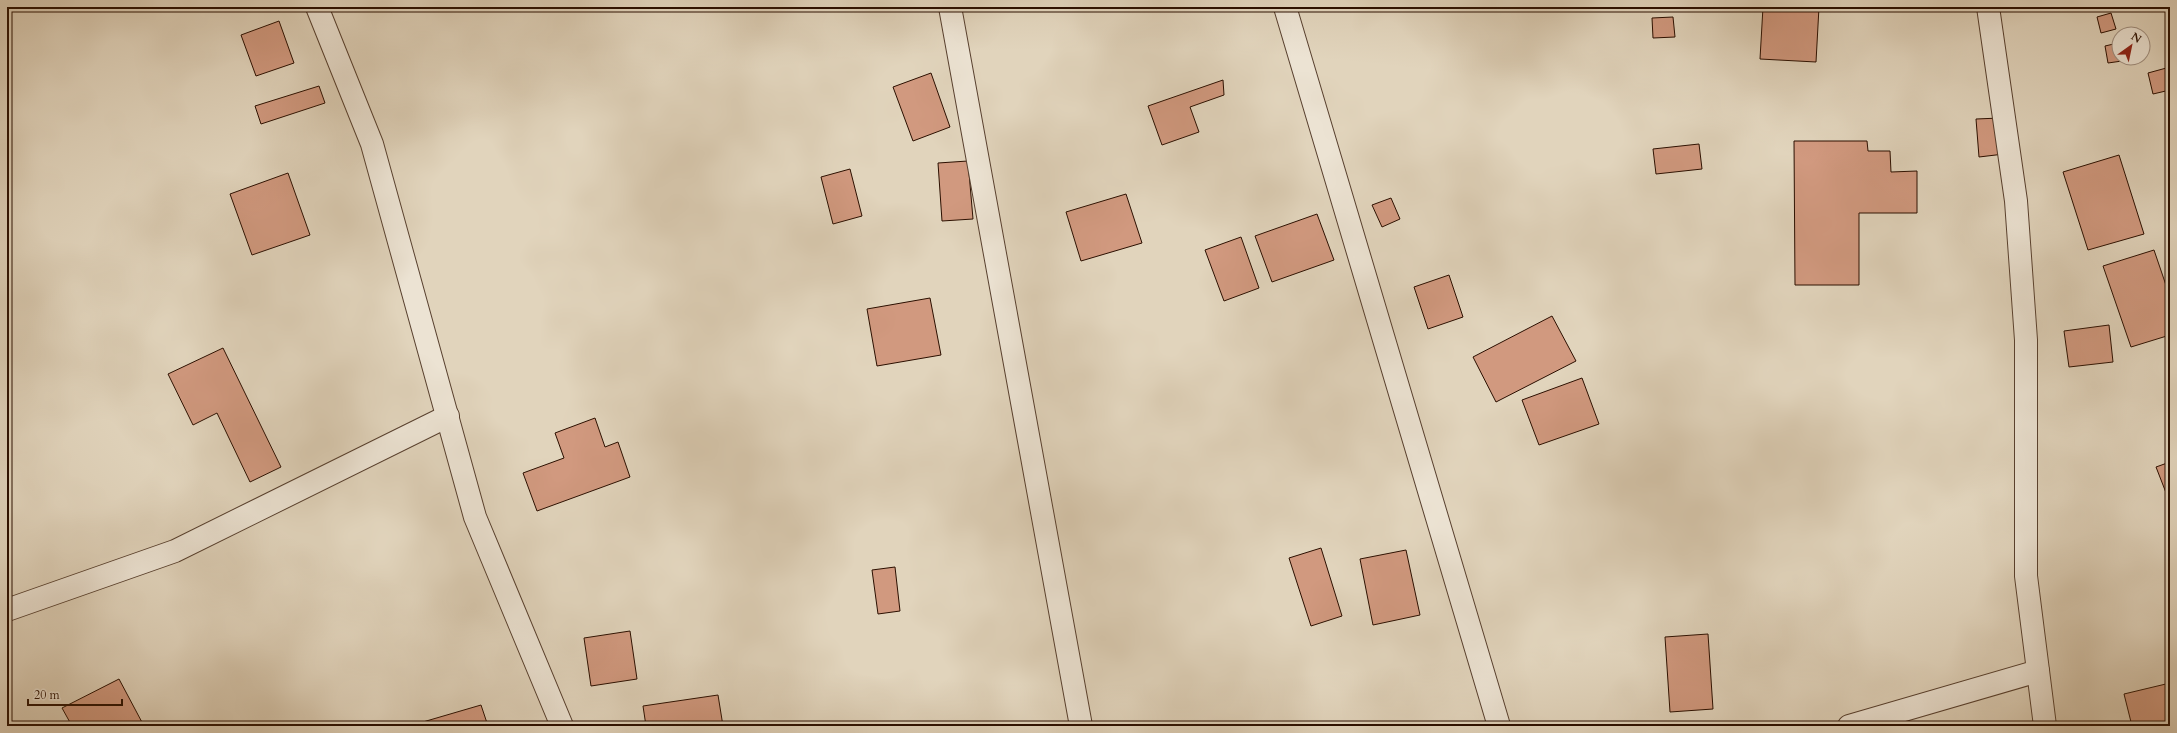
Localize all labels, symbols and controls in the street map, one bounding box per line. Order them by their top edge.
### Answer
north arrow [2111,26,2151,66]
text: N [2128,29,2145,47]
scale bar [28,681,122,707]
text: 20 m [34,687,61,703]

